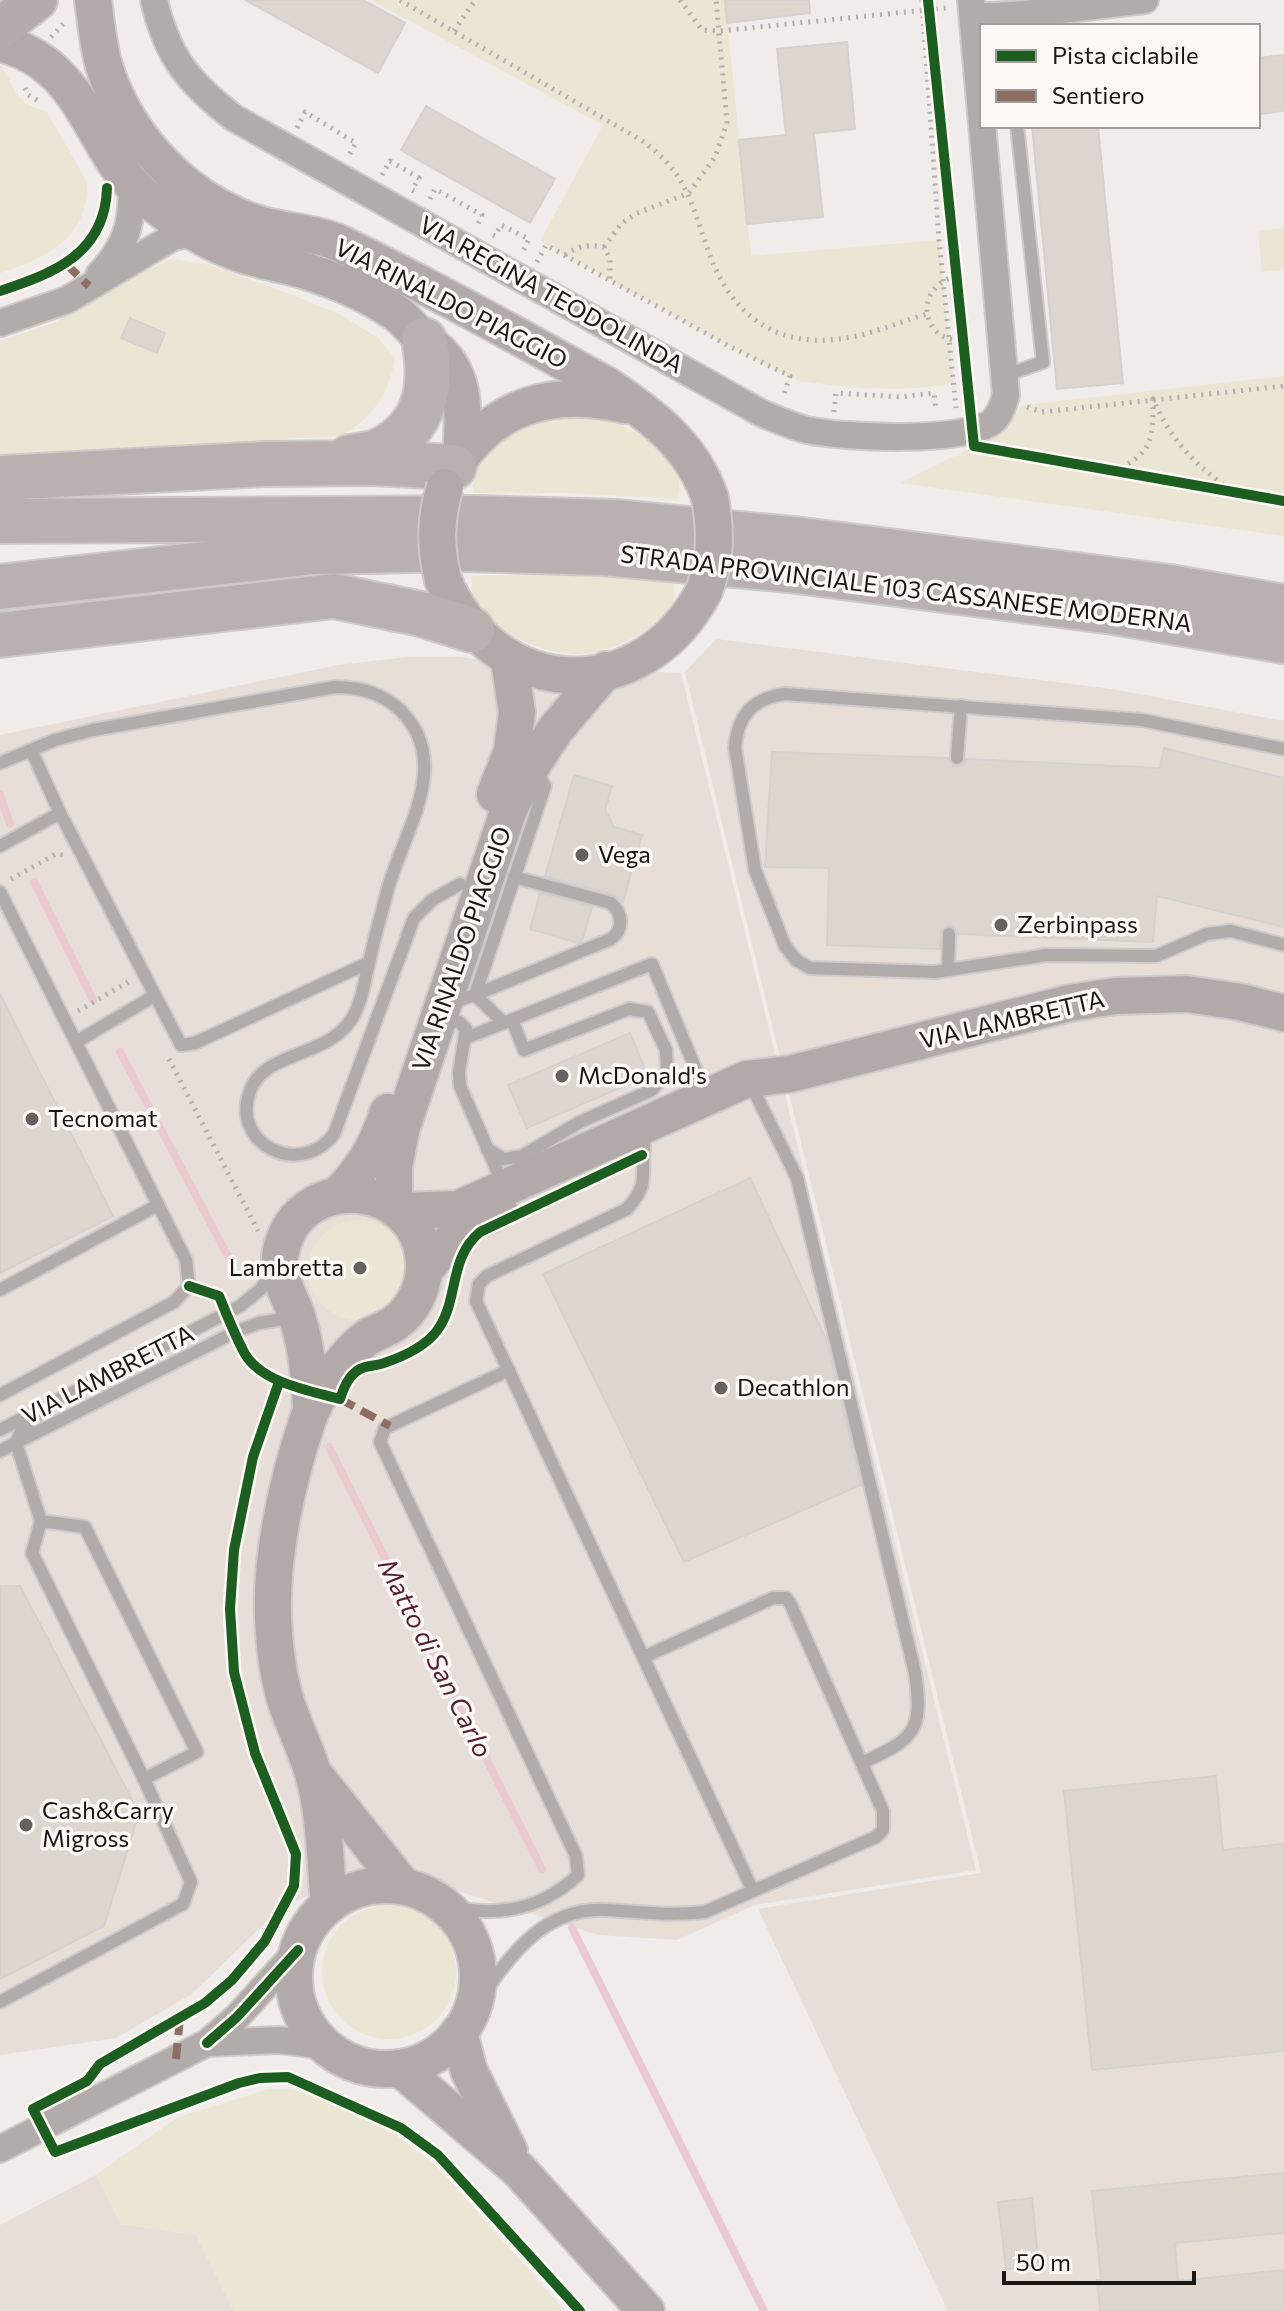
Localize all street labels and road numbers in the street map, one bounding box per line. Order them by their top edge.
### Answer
street label: VIA REGINA TEODOLINDA [415,209,689,378]
street label: VIA RINALDO PIAGGIO [331,232,573,374]
street label: STRADA PROVINCIALE 103 CASSANESE MODERNA [619,538,1193,637]
street label: VIA RINALDO PIAGGIO [405,823,516,1075]
street label: VIA LAMBRETTA [916,983,1107,1054]
street label: VIA LAMBRETTA [17,1318,198,1429]

